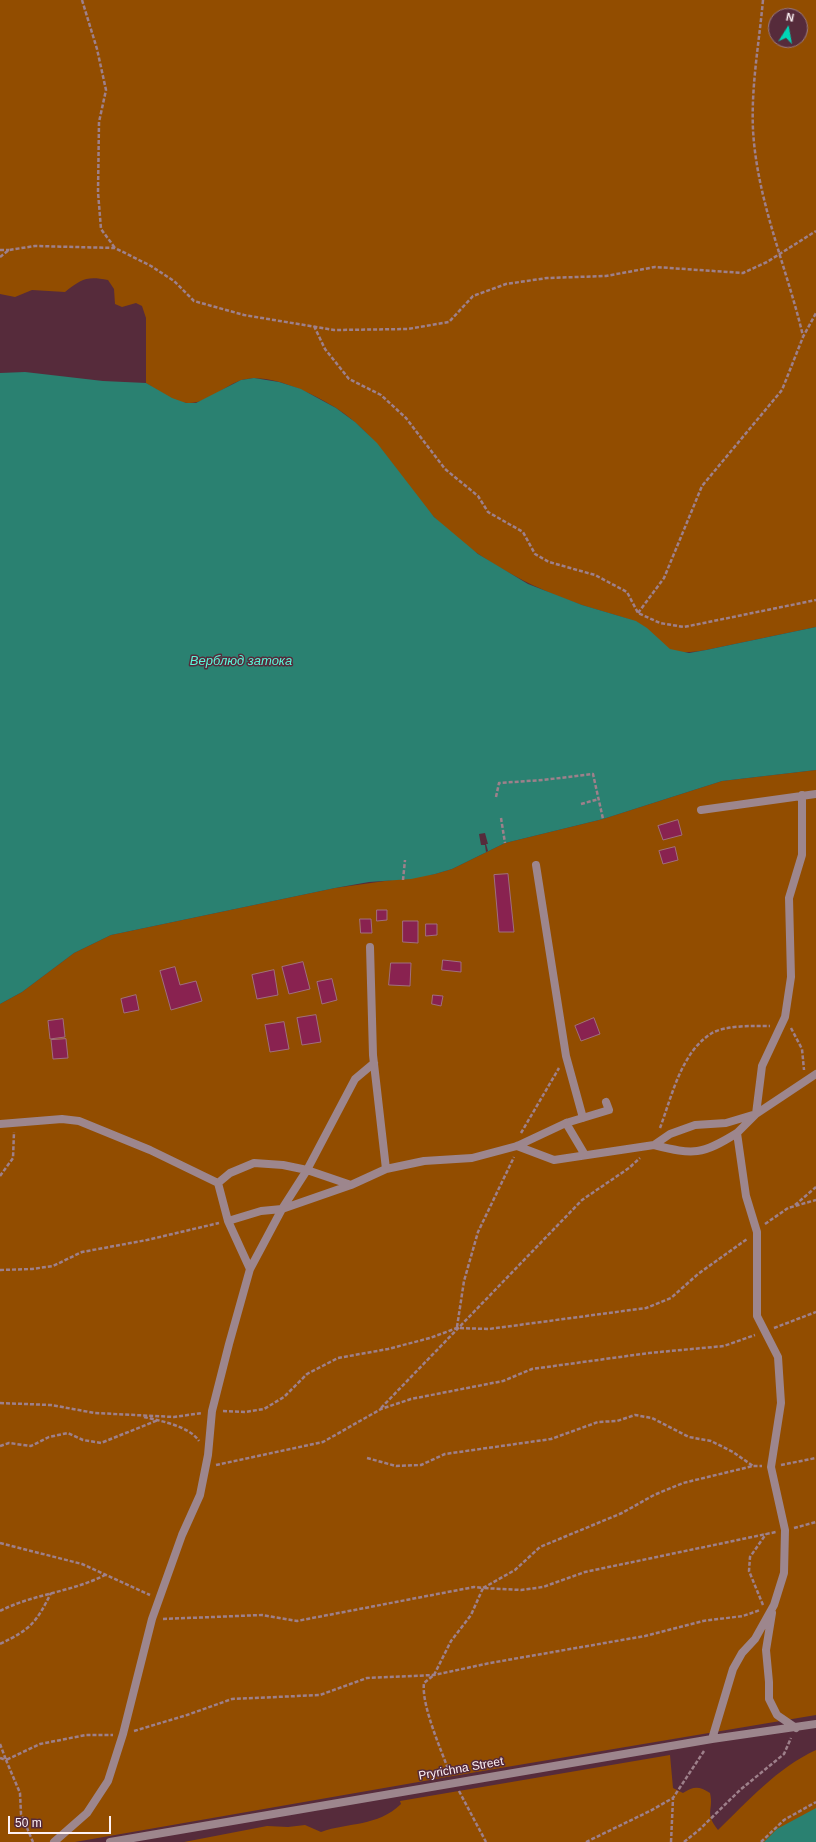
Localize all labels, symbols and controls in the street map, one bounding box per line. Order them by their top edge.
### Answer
north arrow [768,8,808,48]
text: N [785,11,795,24]
water label: Верблюд затока [190,653,292,669]
street label: Pryrichna Street [417,1754,505,1784]
scale bar [10,1808,113,1834]
text: 50 m [15,1816,42,1830]

